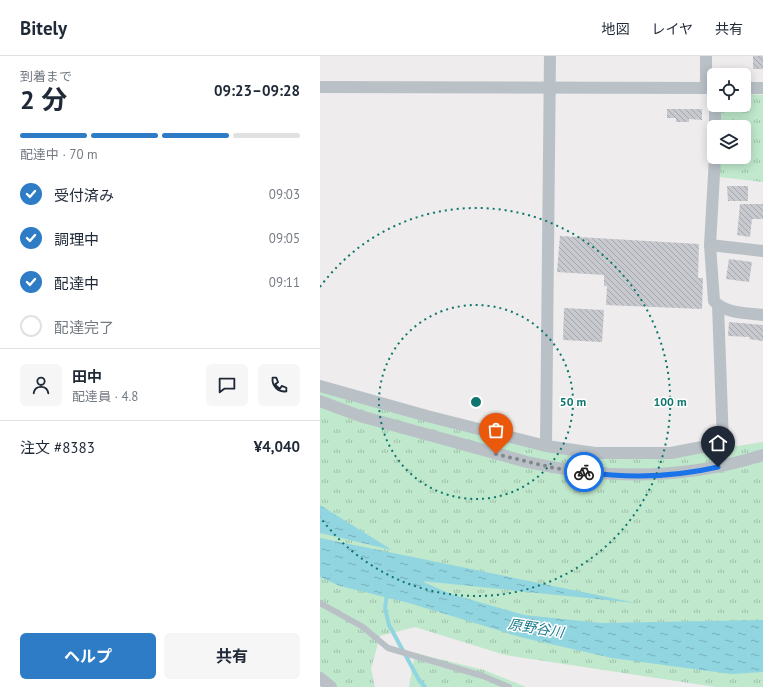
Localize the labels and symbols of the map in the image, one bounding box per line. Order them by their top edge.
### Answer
text: 50 m [560,394,586,409]
text: 100 m [653,394,687,409]
centre of rings [469,395,483,409]
pin [479,413,513,454]
pin [701,426,735,467]
courier [564,452,604,492]
water label: 原野谷川 [507,615,567,642]

